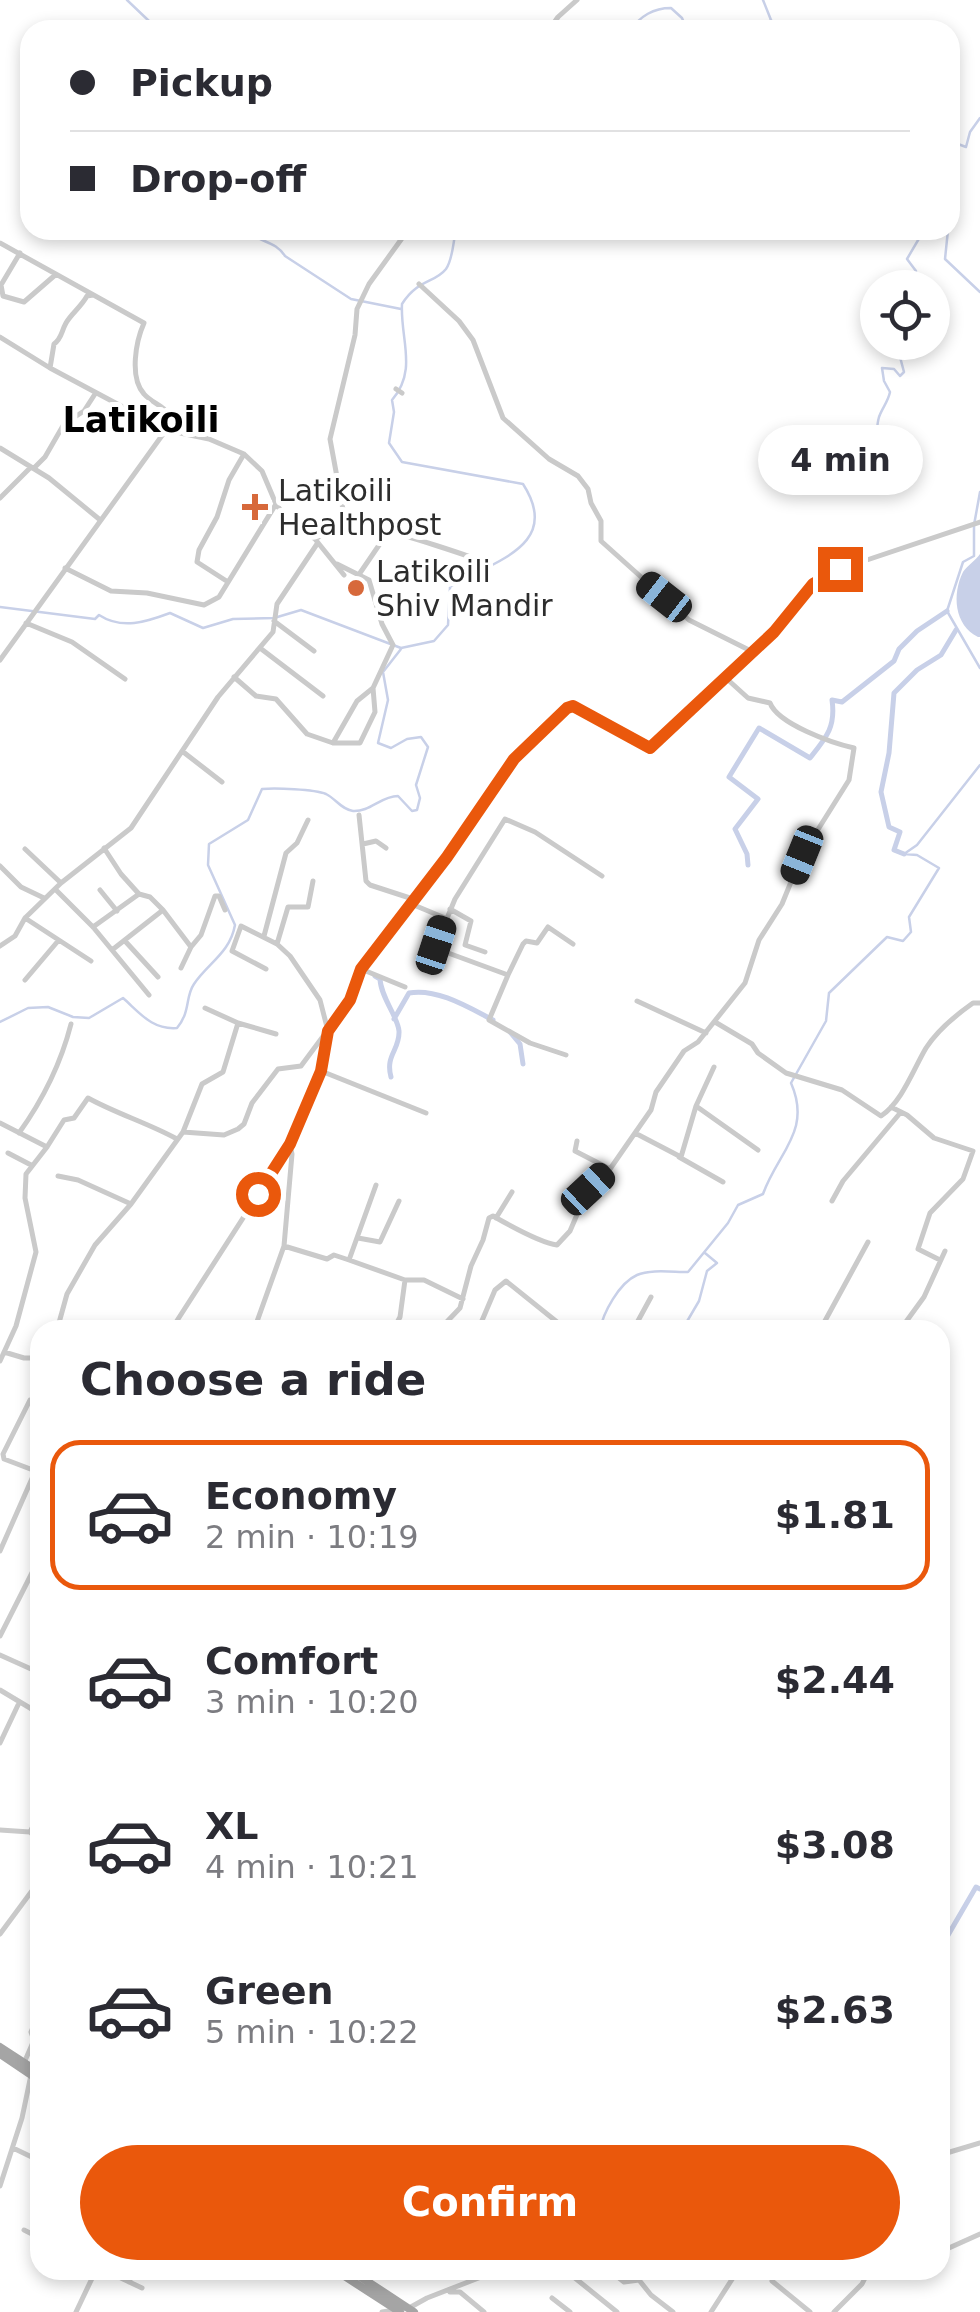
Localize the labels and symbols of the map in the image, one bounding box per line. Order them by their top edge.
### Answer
district label: Latikoili [62,400,220,440]
callout: 4 min [758,424,922,494]
place label: Latikoili Healthpost [278,473,442,542]
marker: Latikoili Healthpost [242,494,268,520]
route end [818,547,863,592]
place label: Latikoili Shiv Mandir [376,554,553,623]
car [631,567,697,627]
marker: Latikoili Shiv Mandir [345,577,367,599]
car [777,822,827,888]
car [412,912,460,978]
car [556,1158,620,1220]
route start [236,1172,281,1217]

